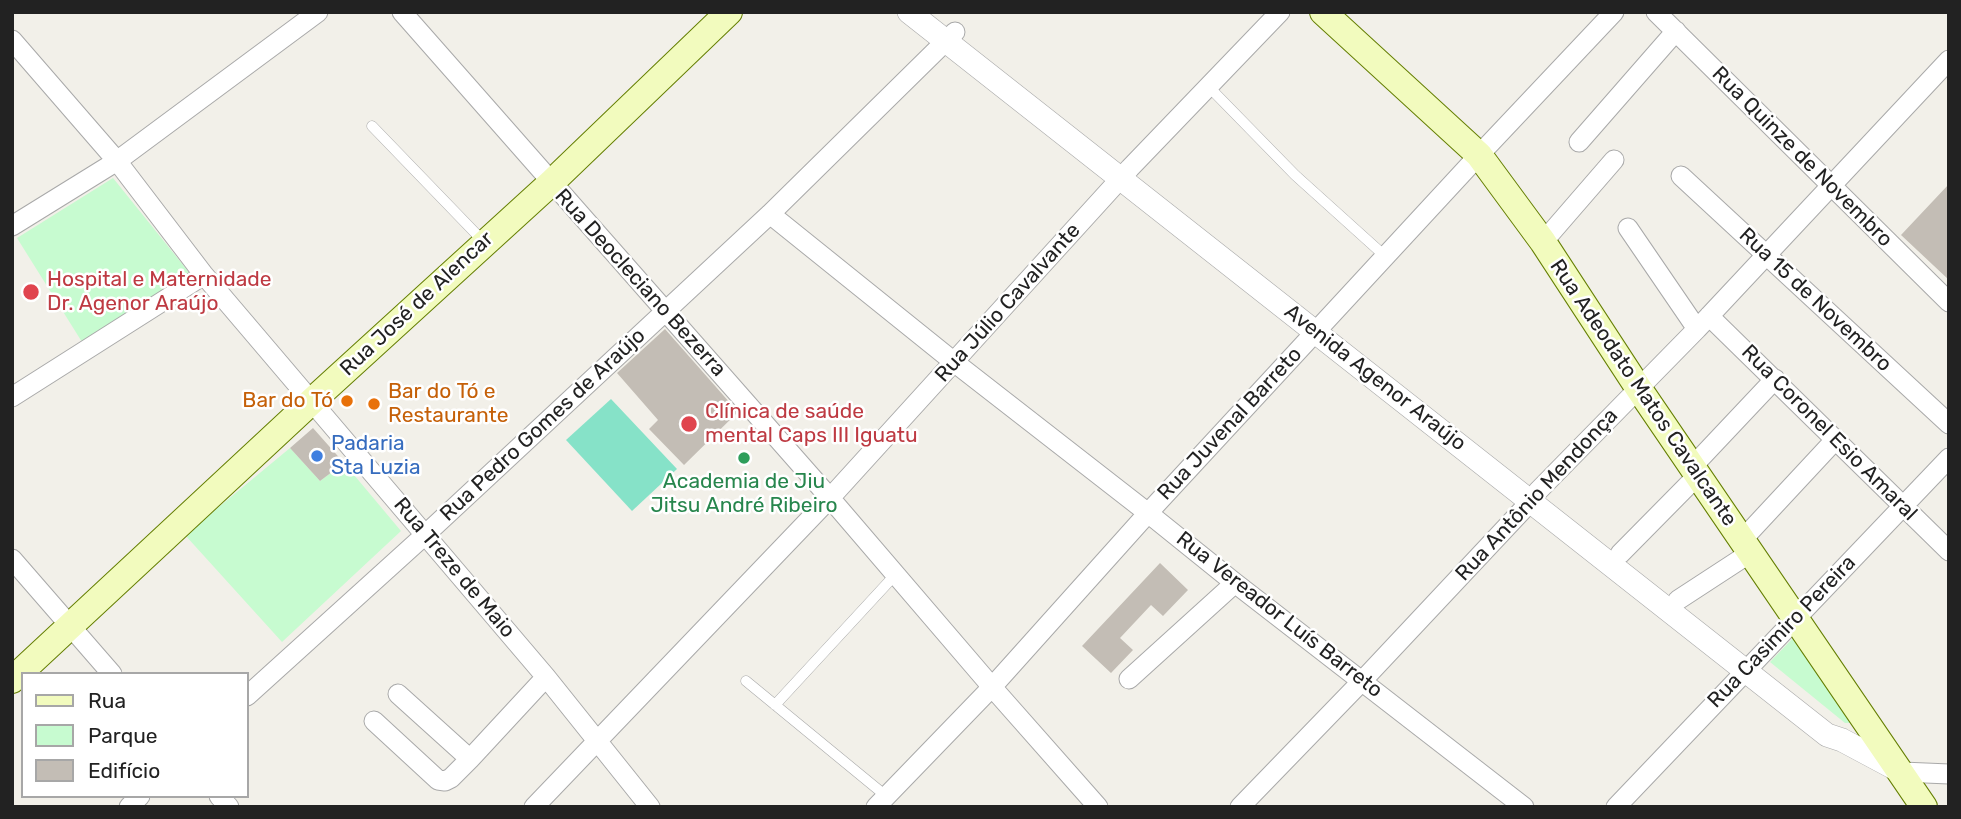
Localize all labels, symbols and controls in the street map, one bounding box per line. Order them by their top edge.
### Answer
street label: Rua Quinze de Novembro [1706,61,1898,253]
street label: Rua Deocleciano Bezerra [549,184,731,382]
street label: Rua Júlio Cavalvante [930,218,1086,388]
street label: Rua 15 de Novembro [1733,223,1897,377]
street label: Rua José de Alencar [335,226,499,382]
street label: Rua Adeodato Matos Cavalcante [1544,255,1742,531]
place label: Hospital e Maternidade Dr. Agenor Araújo [47,267,272,317]
marker: Hospital e Maternidade Dr. Agenor Araújo [21,282,41,302]
street label: Avenida Agenor Araújo [1279,299,1471,457]
street label: Rua Pedro Gomes de Araújo [435,323,651,527]
street label: Rua Coronel Esio Amaral [1736,340,1922,526]
street label: Rua Juvenal Barreto [1153,342,1307,506]
place label: Bar do Tó e Restaurante [388,379,508,429]
place label: Bar do Tó [242,388,333,414]
marker: Bar do Tó [339,393,355,409]
marker: Bar do Tó e Restaurante [366,396,382,412]
place label: Clínica de saúde mental Caps III Iguatu [705,399,918,449]
street label: Rua Antônio Mendonça [1450,404,1624,586]
marker: Clínica de saúde mental Caps III Iguatu [679,414,699,434]
place label: Padaria Sta Luzia [331,431,420,481]
marker: Padaria Sta Luzia [309,448,325,464]
marker: Academia de Jiu Jitsu André Ribeiro [736,450,752,466]
place label: Academia de Jiu Jitsu André Ribeiro [650,469,838,519]
street label: Rua Treze de Maio [388,493,520,643]
street label: Rua Vereador Luís Barreto [1171,527,1387,703]
street label: Rua Casimiro Pereira [1703,550,1861,714]
legend [21,672,248,798]
text: Rua [88,688,126,713]
text: Parque [88,723,158,748]
text: Edifício [88,758,160,783]

